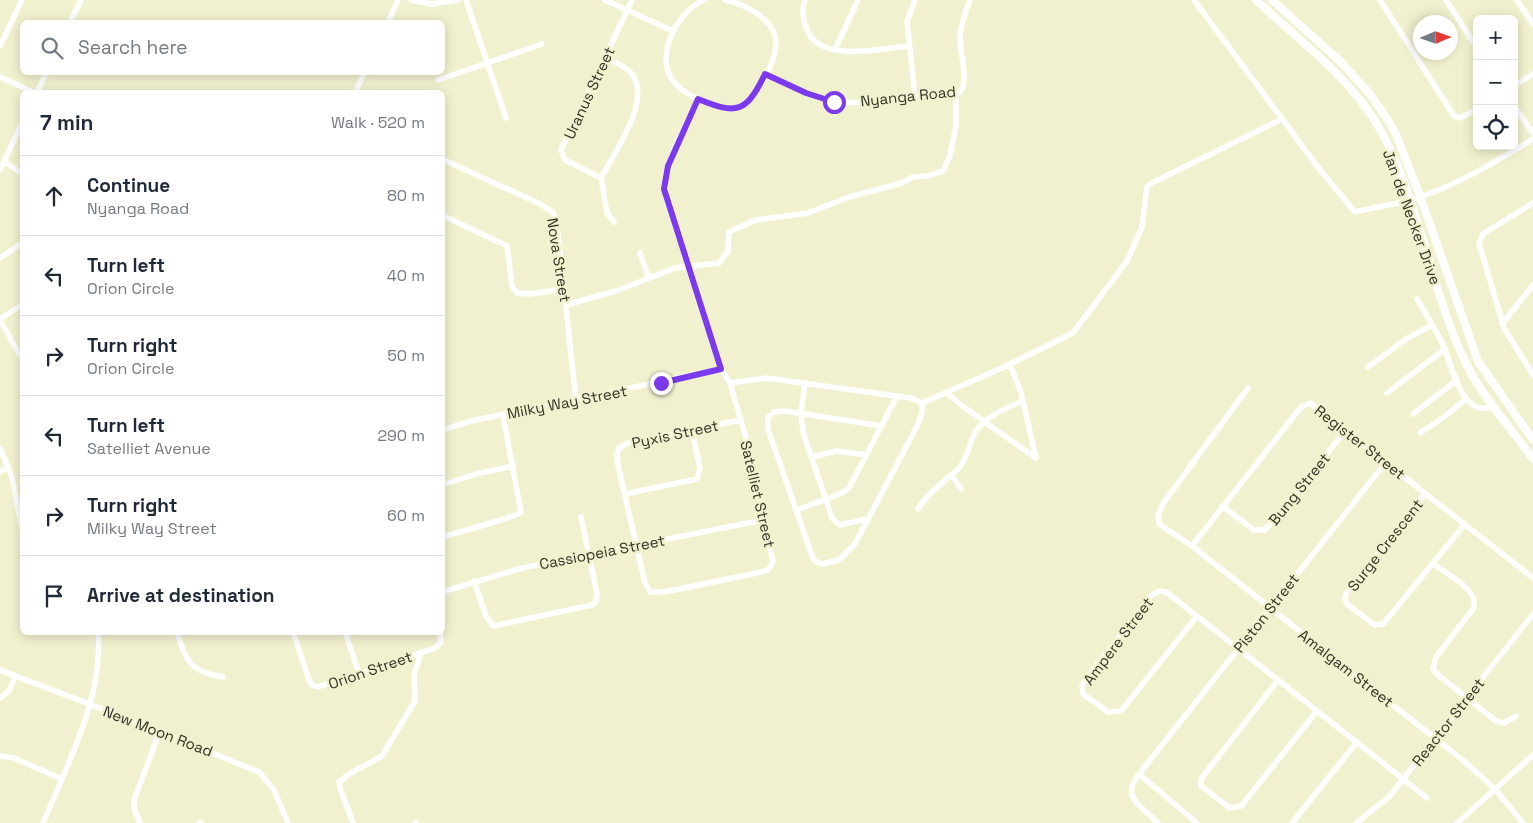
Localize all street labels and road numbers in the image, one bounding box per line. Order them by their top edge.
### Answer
street label: Uranus Street [559,44,619,142]
street label: Nyanga Road [859,82,957,110]
street label: Jan de Necker Drive [1379,147,1445,287]
street label: Nova Street [543,216,575,304]
street label: Milky Way Street [505,381,629,423]
street label: Register Street [1311,401,1409,483]
street label: Pyxis Street [630,416,720,452]
street label: Satelliet Street [736,439,780,549]
street label: Bung Street [1264,449,1334,529]
street label: Surge Crescent [1343,495,1427,595]
street label: Cassiopeia Street [538,530,666,573]
street label: Piston Street [1229,570,1303,656]
street label: Ampere Street [1079,593,1157,689]
street label: Amalgam Street [1295,625,1397,711]
street label: Orion Street [326,647,415,693]
street label: Reactor Street [1408,674,1488,770]
street label: New Moon Road [100,701,216,761]

